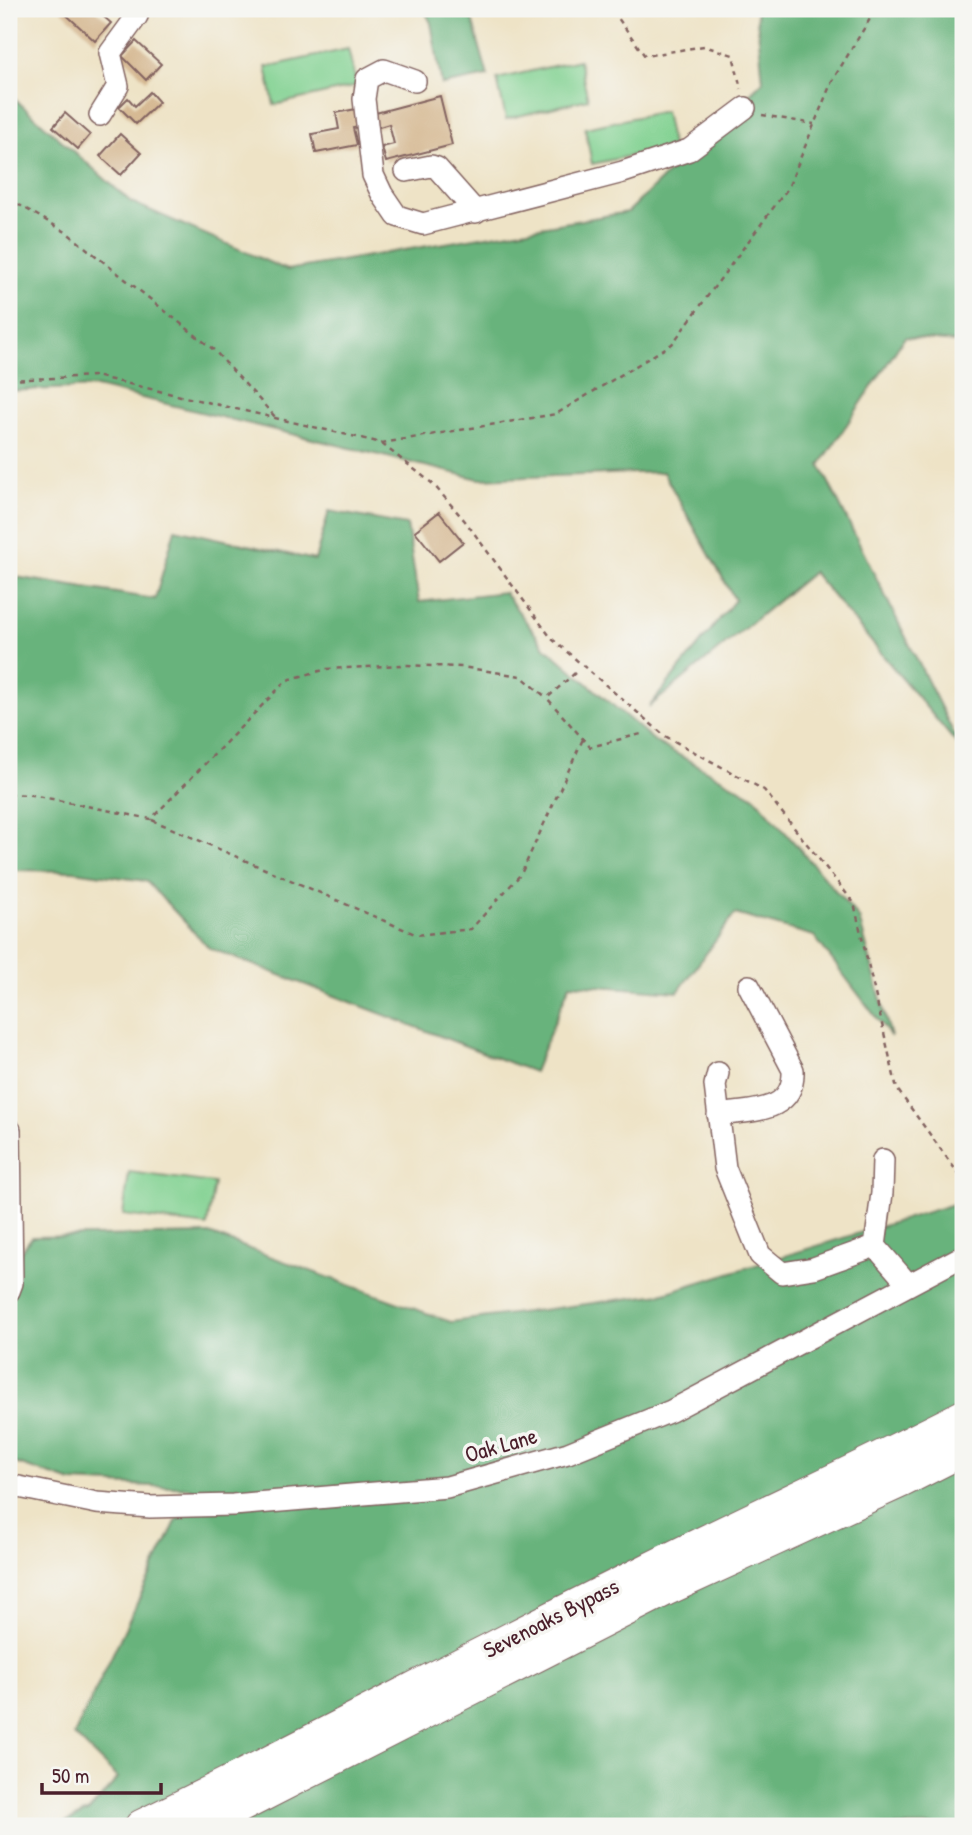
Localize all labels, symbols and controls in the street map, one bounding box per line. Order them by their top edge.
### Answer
street label: Oak Lane [461,1419,541,1470]
street label: Sevenoaks Bypass [478,1570,624,1665]
scale bar [42,1751,161,1795]
text: 50 m [52,1761,89,1790]

